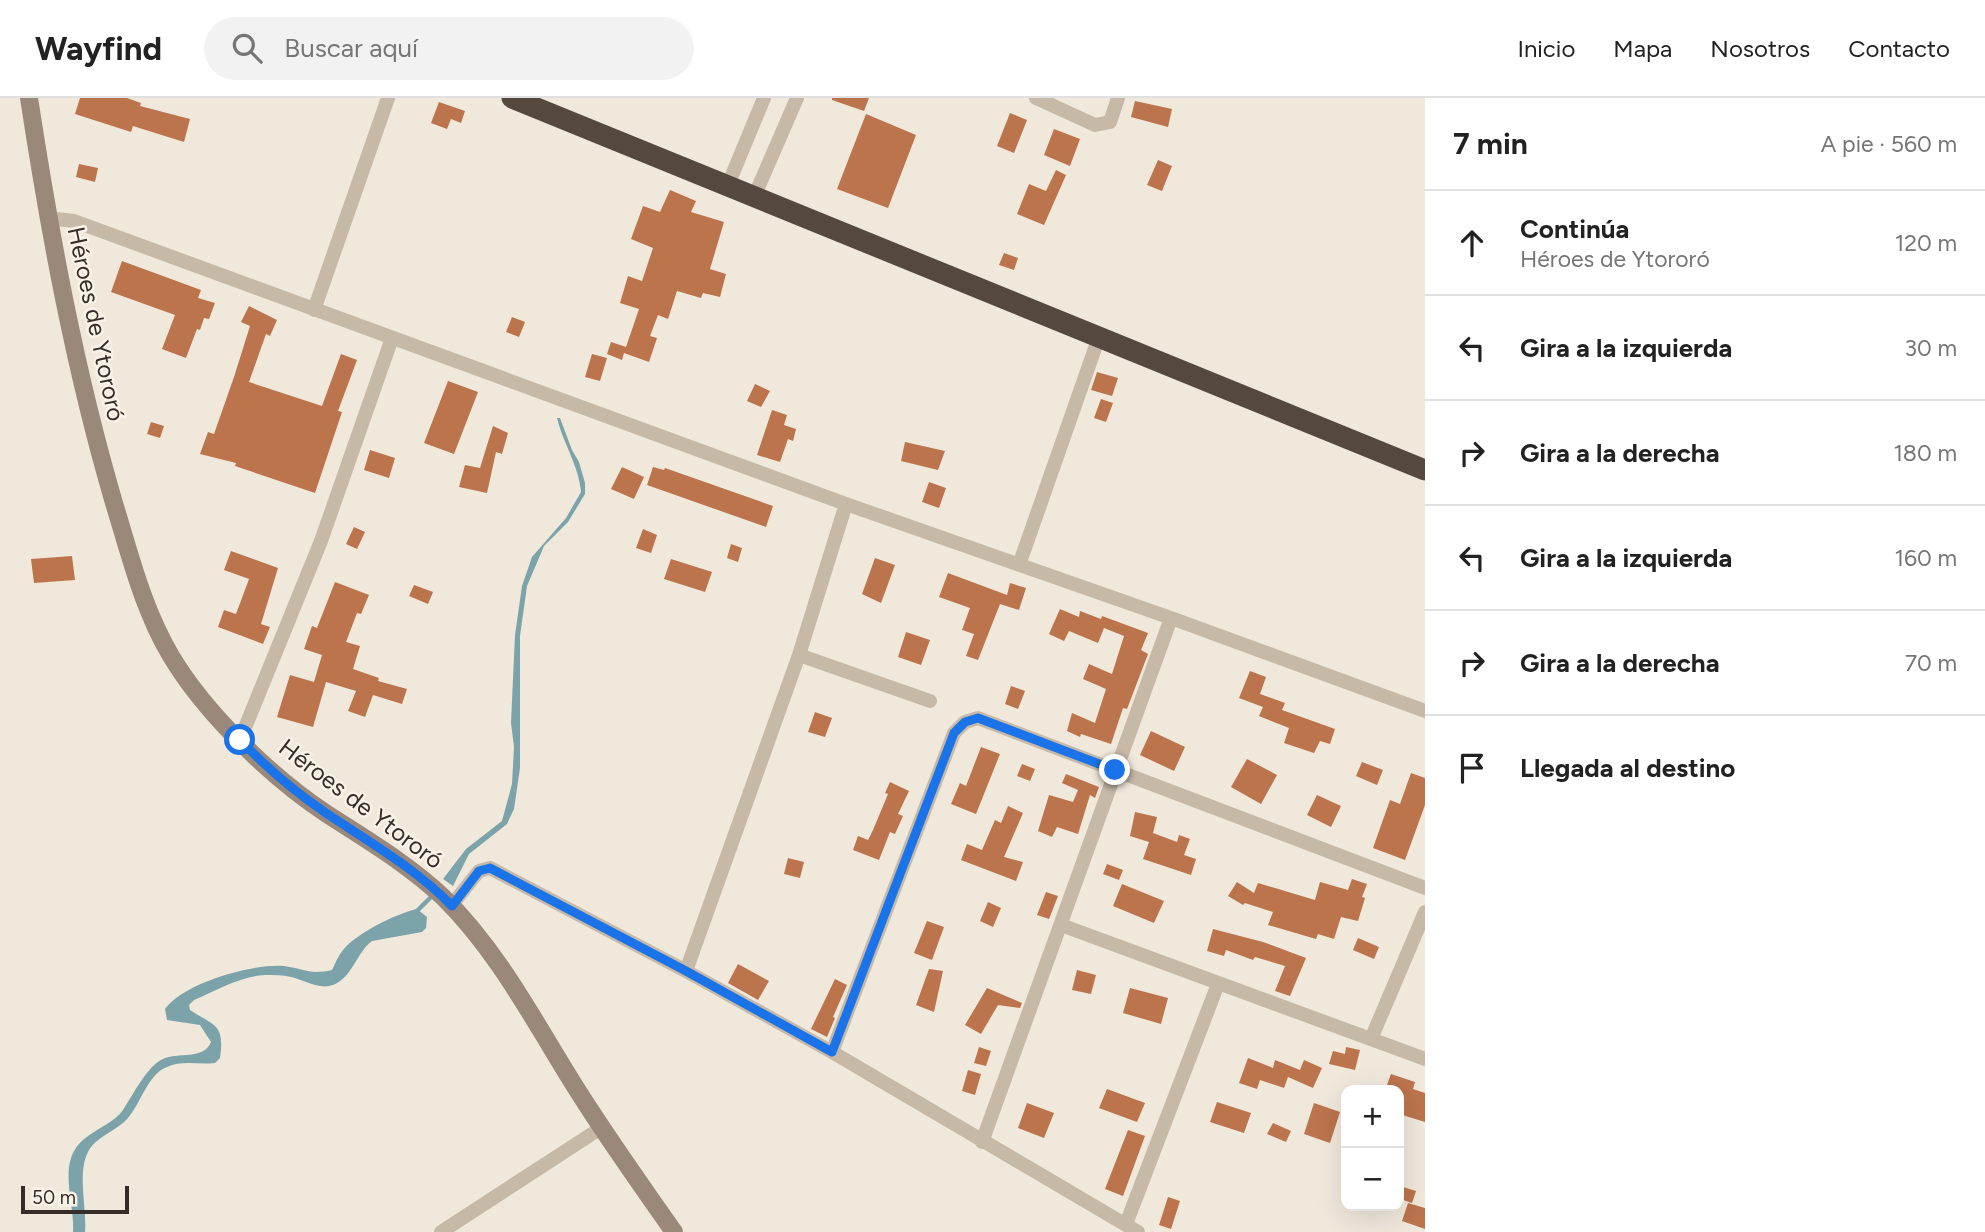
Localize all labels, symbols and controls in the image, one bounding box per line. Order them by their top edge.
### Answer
search box [204,17,694,80]
text: Wayfind [35,29,162,68]
icon: search [228,29,266,67]
text: Buscar aquí [284,32,418,64]
text: Inicio [1517,34,1575,63]
text: Mapa [1613,34,1672,63]
text: Nosotros [1710,34,1810,63]
text: Contacto [1848,34,1950,63]
text: 7 min [1453,125,1528,162]
text: A pie · 560 m [1821,130,1957,158]
text: Continúa [1520,213,1629,245]
street label: Héroes de Ytororó [62,224,131,424]
icon: ahead [1453,224,1491,262]
text: 120 m [1895,229,1957,257]
text: Héroes de Ytororó [1520,245,1710,273]
icon: left [1453,329,1491,367]
text: Gira a la izquierda [1520,332,1732,364]
text: 30 m [1904,334,1957,362]
icon: right [1453,434,1491,472]
text: Gira a la derecha [1520,437,1720,469]
text: 180 m [1893,439,1957,467]
icon: left [1453,539,1491,577]
text: Gira a la izquierda [1520,542,1732,574]
text: 160 m [1894,544,1957,572]
icon: right [1453,644,1491,682]
text: Gira a la derecha [1520,647,1720,679]
text: 70 m [1905,649,1957,677]
route start [224,724,255,755]
street label: Héroes de Ytororó [274,732,449,875]
icon: arrive [1453,749,1491,787]
text: Llegada al destino [1520,752,1735,784]
route end [1099,754,1130,785]
map controls [1341,1085,1404,1211]
button: + [1341,1085,1404,1148]
button: − [1341,1148,1404,1211]
scale bar [21,1183,130,1215]
text: 50 m [32,1186,76,1209]

